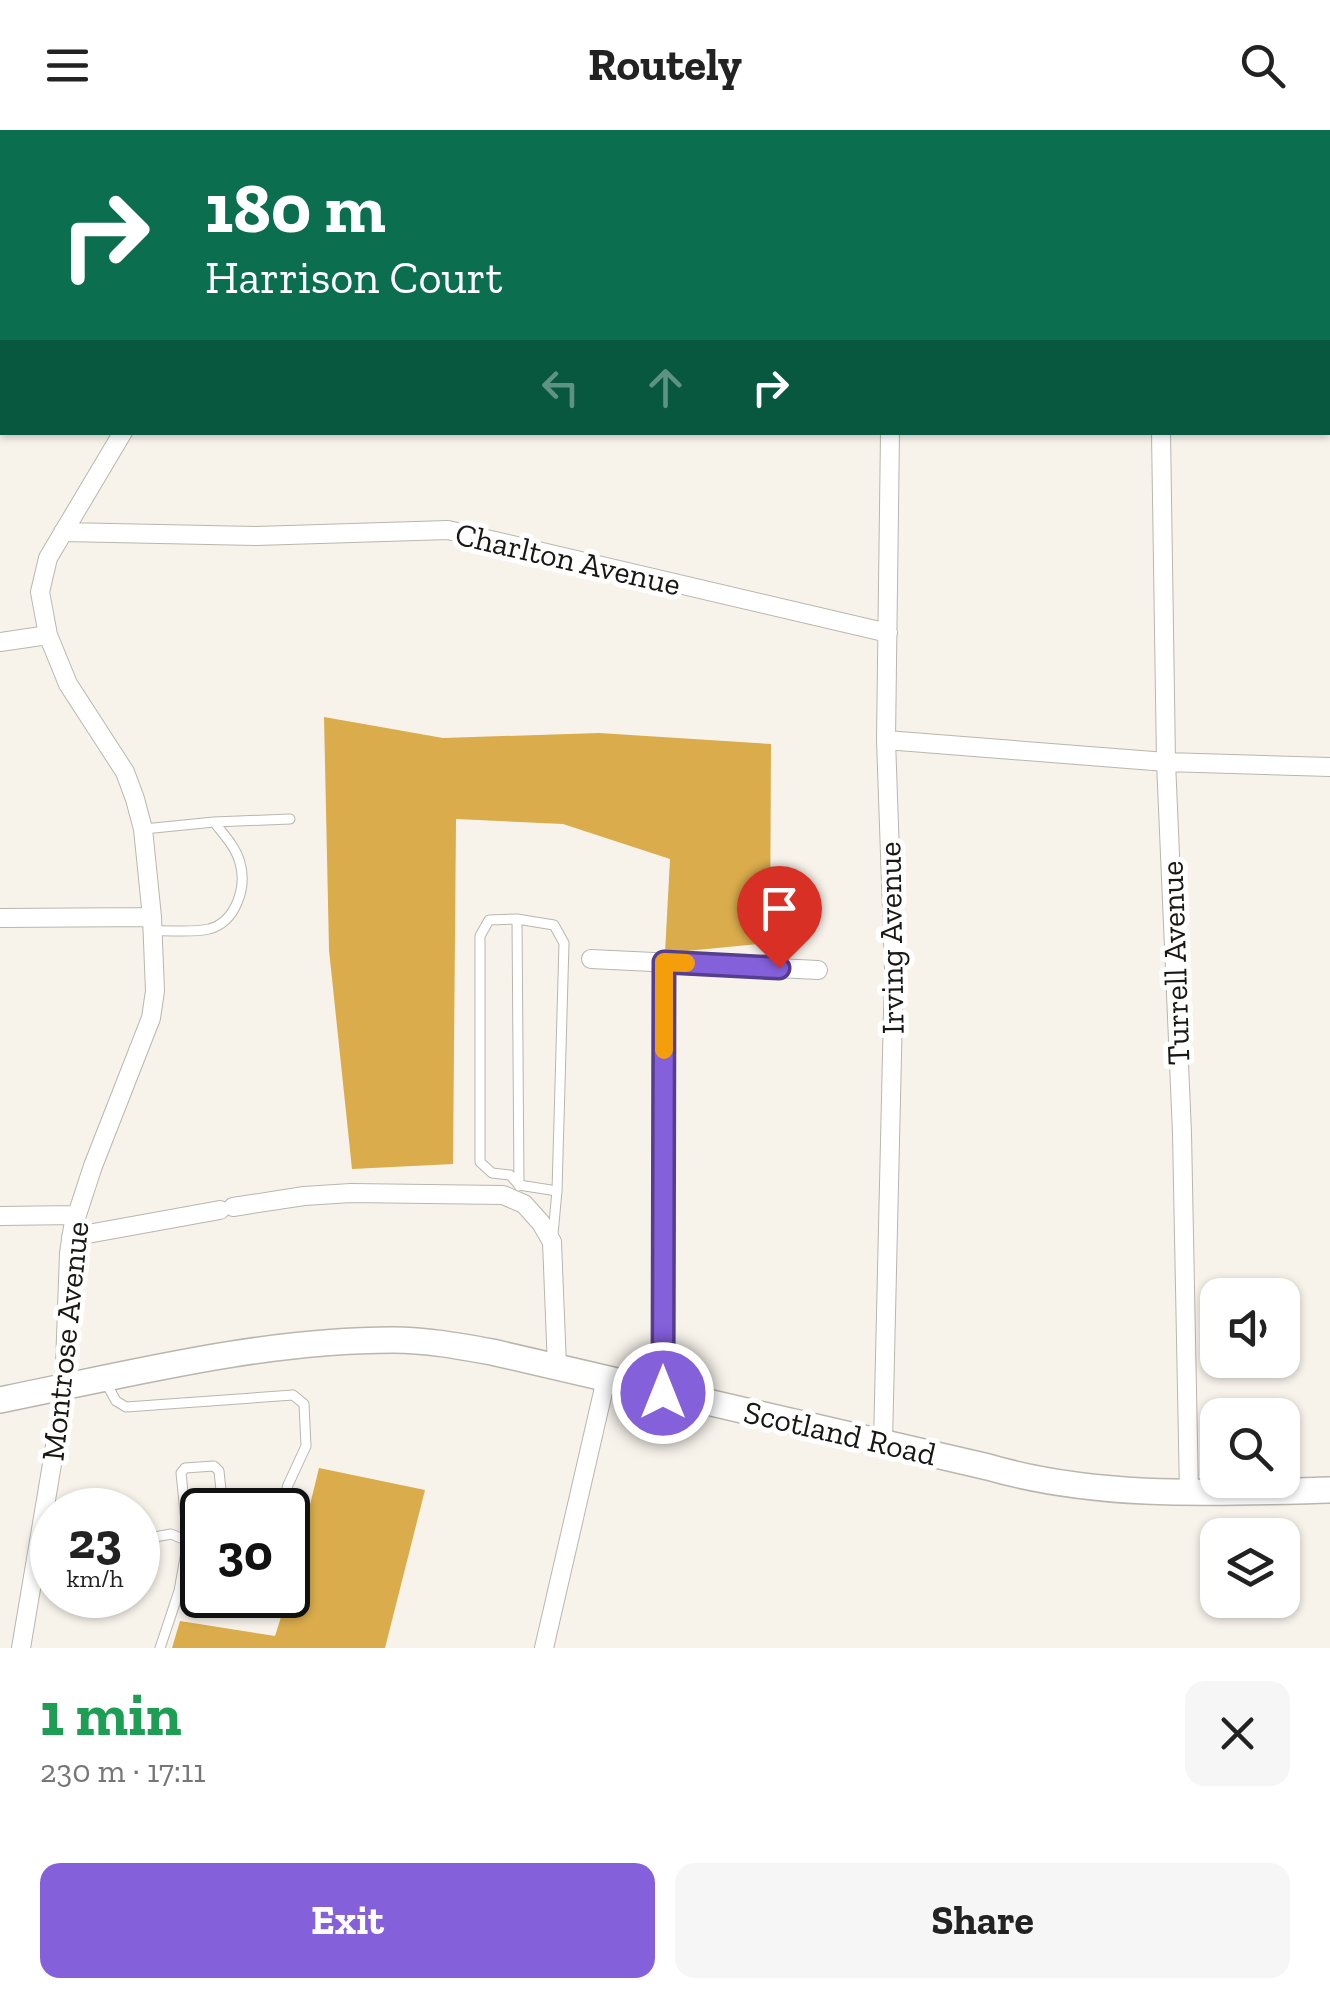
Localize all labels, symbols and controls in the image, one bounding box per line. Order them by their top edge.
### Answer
icon: menu [40,38,95,93]
text: Routely [588,38,742,92]
icon: search [1235,38,1290,93]
text: 180 m [205,166,386,250]
icon: right [40,170,170,300]
text: Harrison Court [205,251,502,305]
icon: left [533,360,588,415]
icon: ahead [638,360,693,415]
icon: right [743,360,798,415]
street label: Charlton Avenue [452,515,684,603]
street label: Irving Avenue [870,841,912,1035]
street label: Turrell Avenue [1152,860,1198,1066]
pin [737,866,822,969]
icon: arrive [752,881,807,936]
street label: Montrose Avenue [34,1219,96,1463]
map controls [1200,1278,1300,1618]
button: sound [1200,1278,1300,1378]
position arrow [611,1341,715,1445]
street label: Scotland Road [740,1392,940,1474]
button: search [1200,1398,1300,1498]
speed limit sign: 30 [180,1488,310,1618]
text: 23 [68,1511,122,1571]
button: layers [1200,1518,1300,1618]
text: km/h [66,1563,124,1593]
text: 1 min [40,1678,182,1750]
button: close [1185,1681,1290,1786]
text: 230 m · 17:11 [40,1752,206,1790]
button: Exit [40,1863,655,1978]
button: Share [675,1863,1290,1978]

